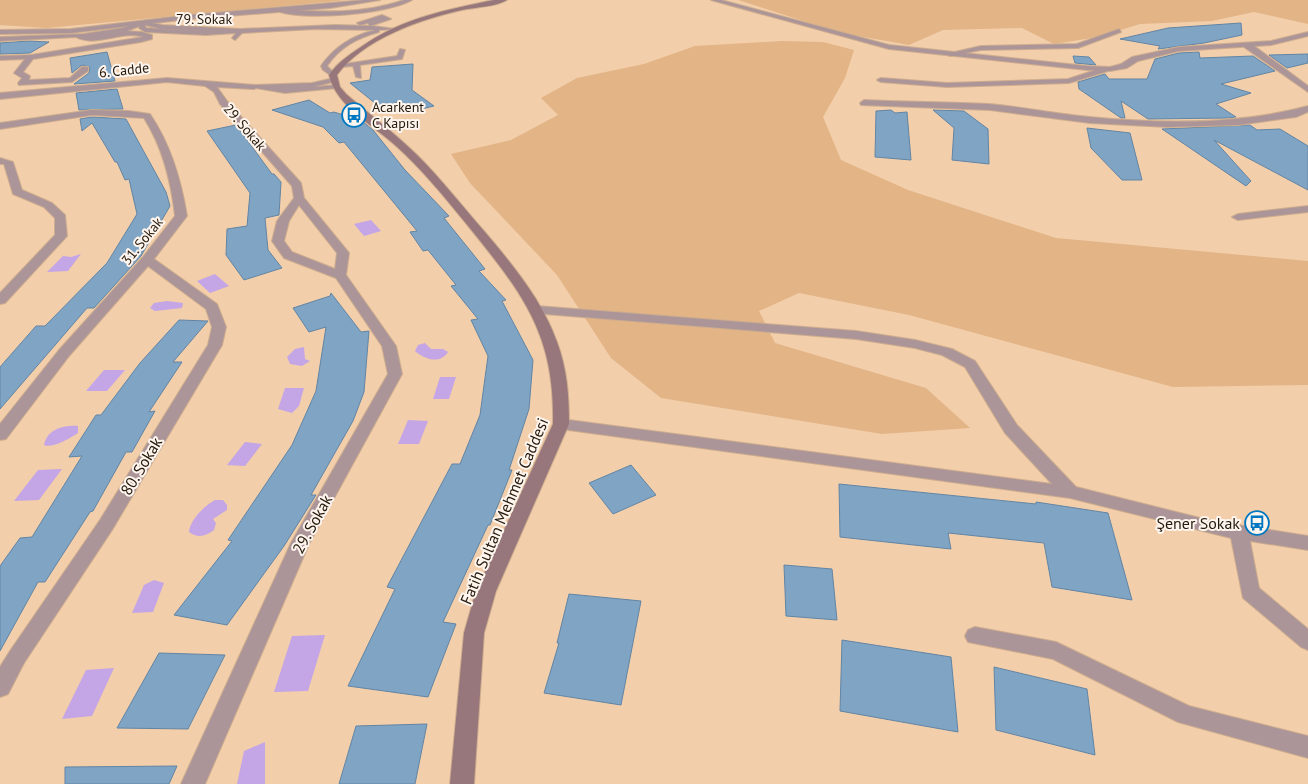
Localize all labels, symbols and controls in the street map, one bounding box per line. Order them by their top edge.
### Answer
street label: 79. Sokak [176,10,232,28]
street label: 6. Cadde [98,58,150,82]
place label: Acarkent C Kapısı [372,98,424,132]
street label: 29. Sokak [220,100,270,154]
bus stop icon: Acarkent C Kapısı [341,102,367,128]
street label: 31. Sokak [117,213,167,269]
street label: Fatih Sultan Mehmet Caddesi [456,415,552,607]
street label: 80. Sokak [116,433,166,499]
street label: 29. Sokak [288,491,336,557]
bus stop icon: Şener Sokak [1244,510,1270,536]
place label: Şener Sokak [1156,513,1240,533]

